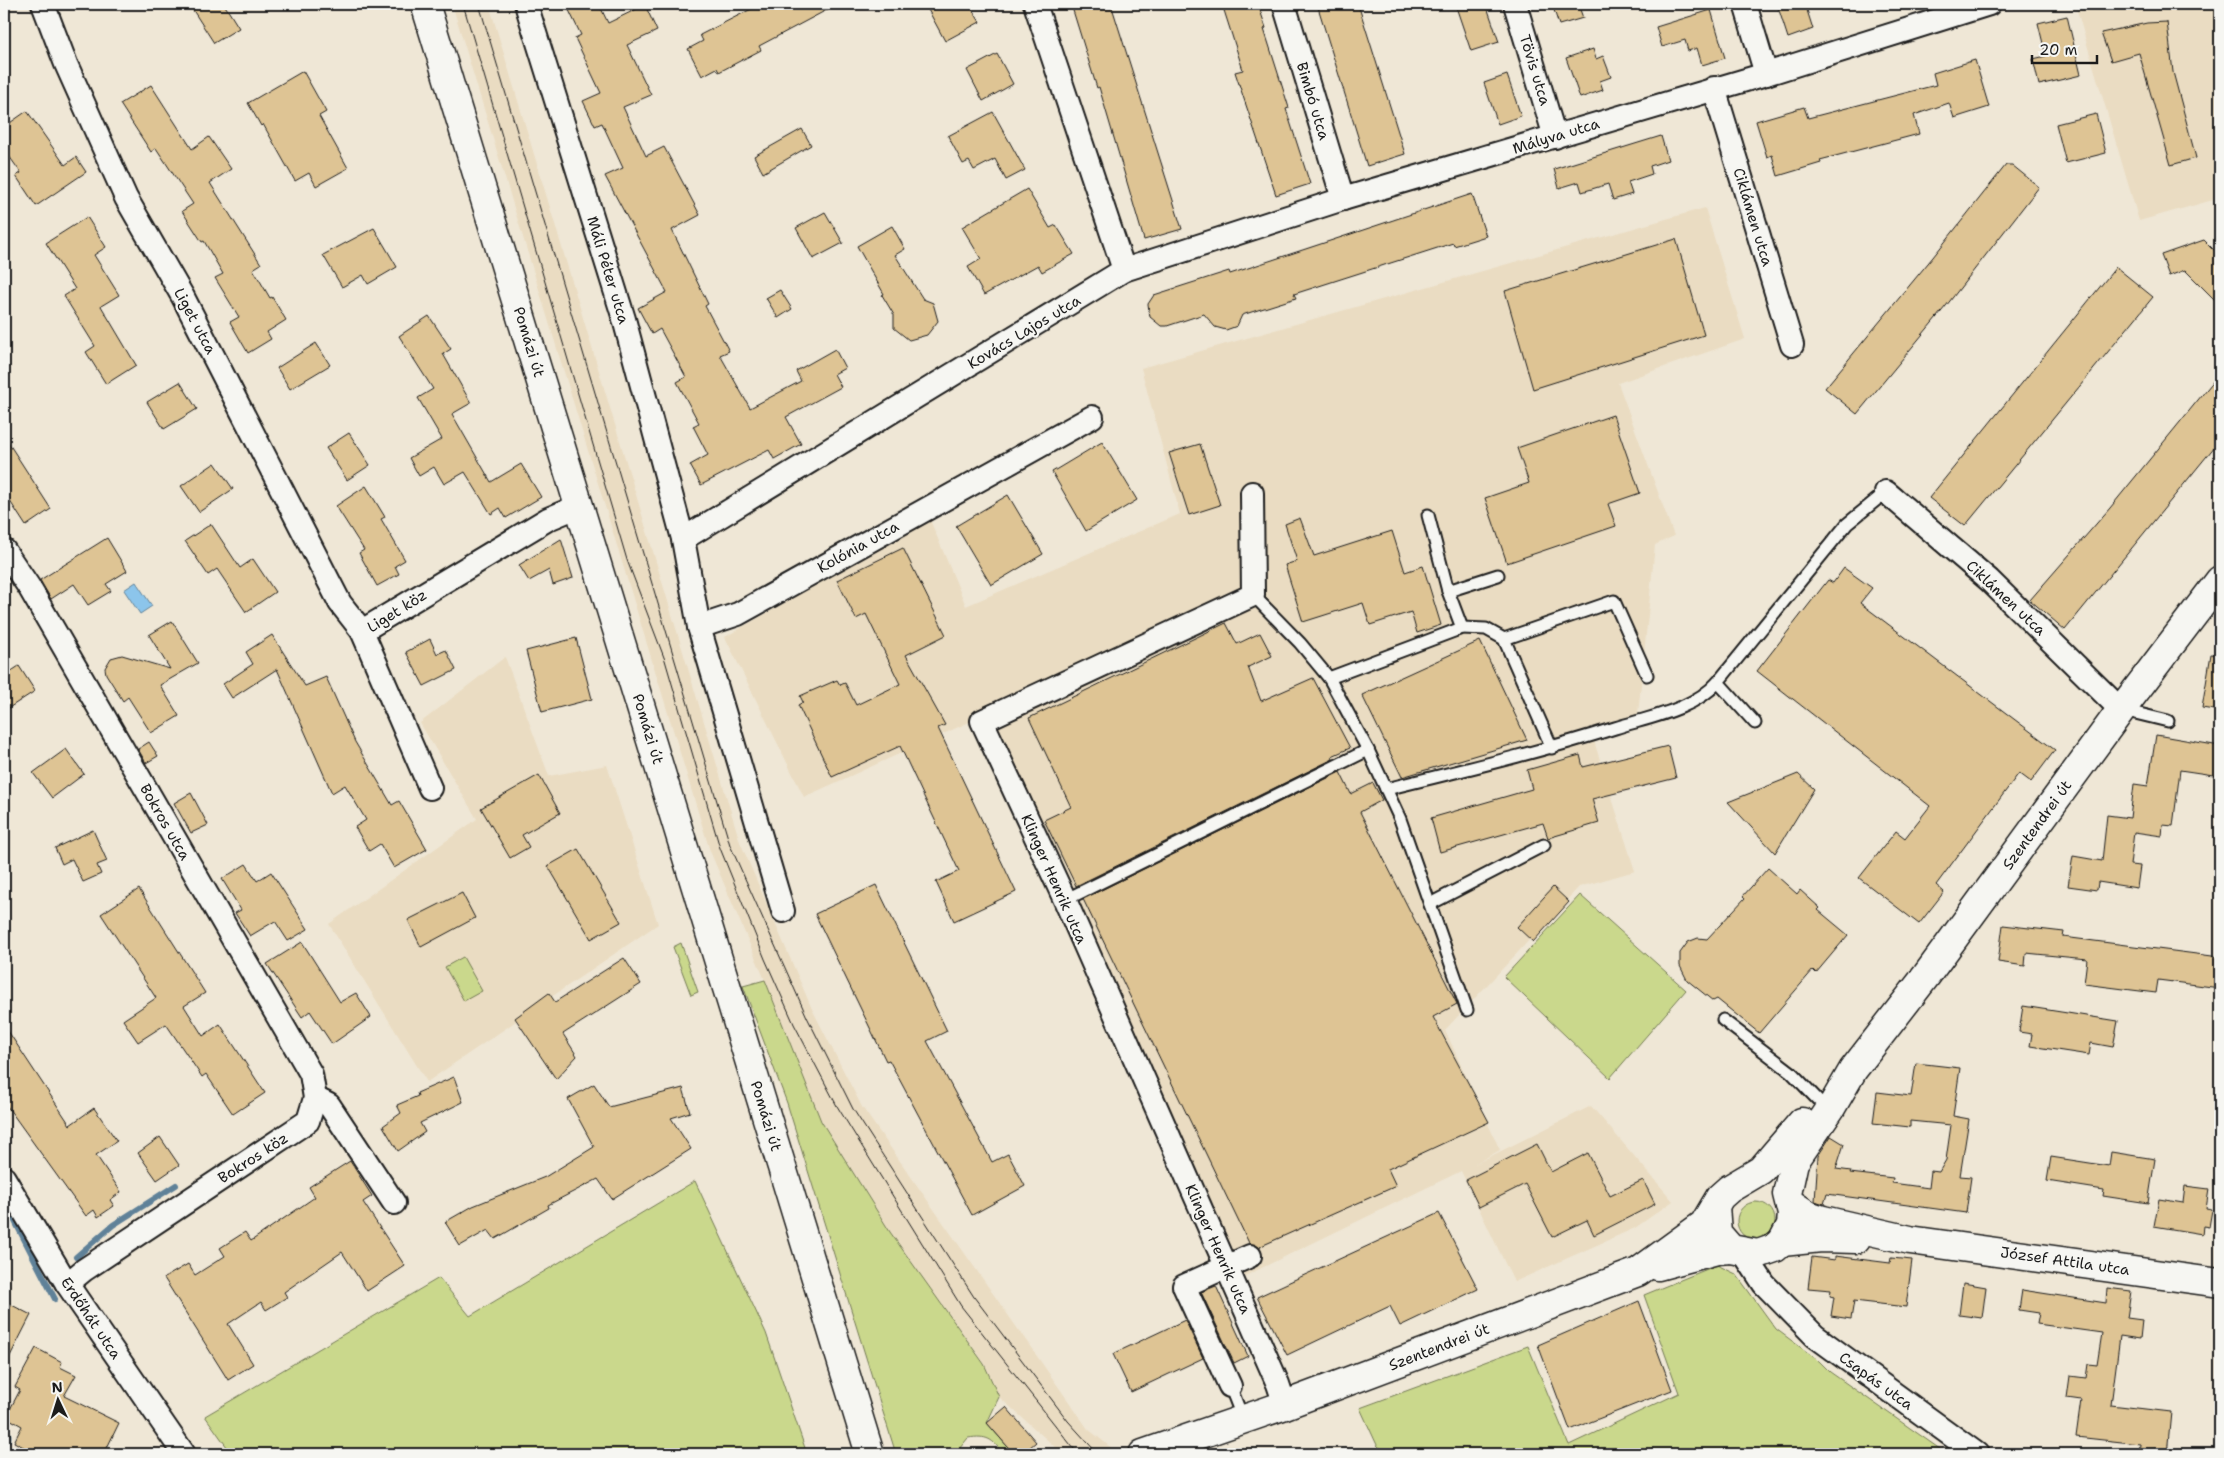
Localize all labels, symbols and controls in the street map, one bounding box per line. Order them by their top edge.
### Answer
street label: Tövis utca [1515,32,1555,109]
scale bar [2032,32,2096,64]
text: 20 m [2039,40,2078,60]
street label: Bimbó utca [1292,60,1334,143]
street label: Mályva utca [1510,113,1603,159]
street label: Ciklámen utca [1729,165,1778,269]
street label: Máli Péter utca [582,214,634,327]
street label: Liget utca [169,284,221,358]
street label: Kovács Lajos utca [964,290,1085,374]
street label: Pomázi út [509,304,549,380]
street label: Kolónia utca [814,516,903,578]
street label: Ciklámen utca [1962,556,2051,641]
street label: Liget köz [363,585,431,637]
street label: Pomázi út [628,691,668,767]
street label: Szentendrei út [1998,776,2076,874]
street label: Bokros utca [135,780,195,864]
street label: Klinger Henrik utca [1016,811,1092,948]
street label: Pomázi út [746,1078,786,1154]
street label: Bokros köz [214,1128,292,1188]
street label: Klinger Henrik utca [1180,1181,1256,1318]
street label: József Attila utca [1999,1242,2132,1280]
street label: Erdőhát utca [56,1273,126,1364]
street label: Szentendrei út [1386,1319,1492,1375]
street label: Csapás utca [1835,1347,1918,1415]
north arrow [32,1376,82,1426]
text: N [51,1378,63,1396]

